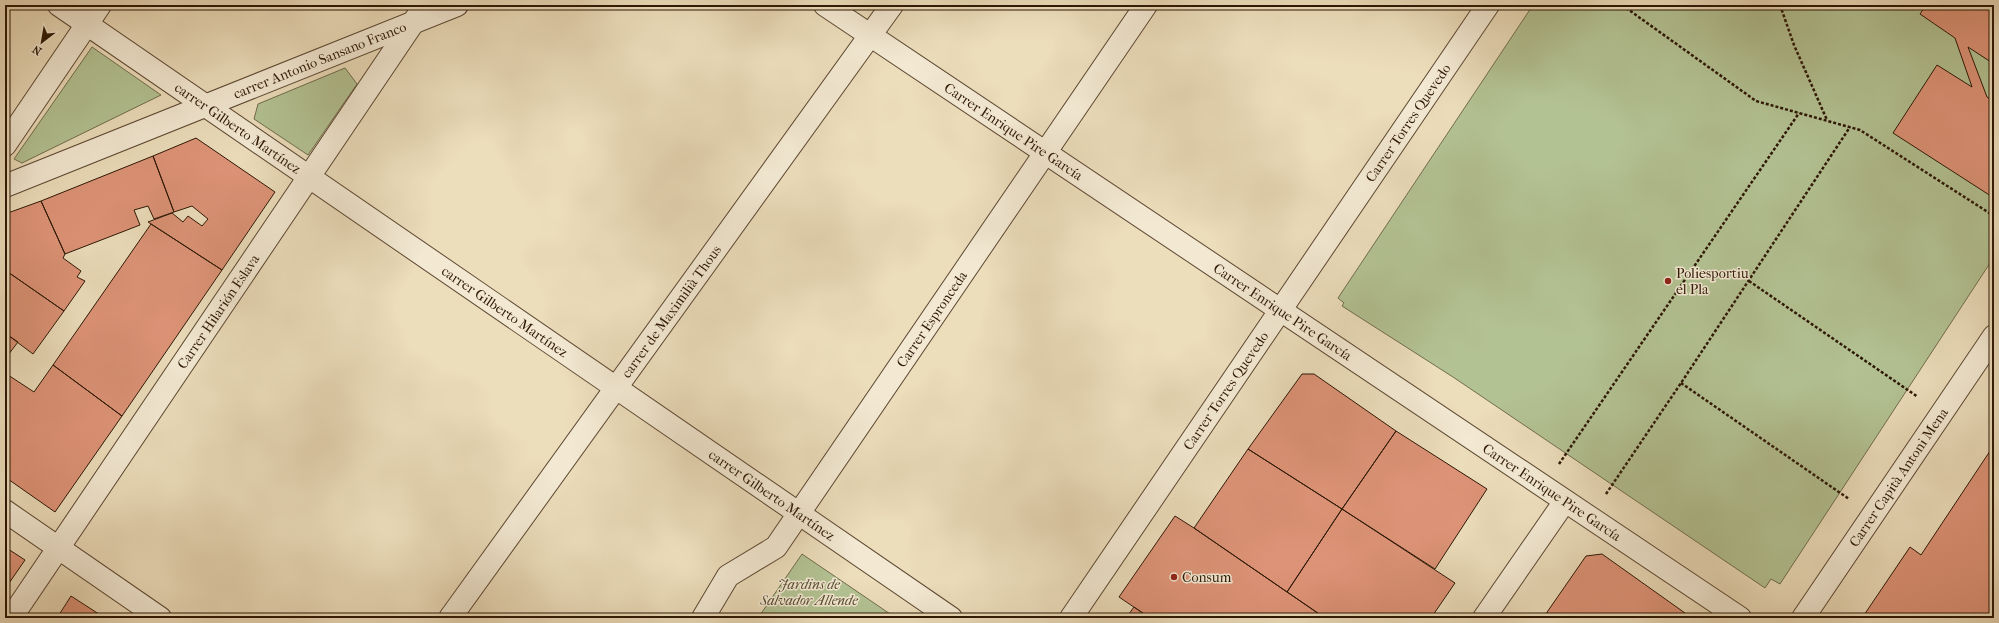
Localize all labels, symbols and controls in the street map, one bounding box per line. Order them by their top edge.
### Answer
street label: carrer Antonio Sansano Franco [231,18,409,102]
north arrow [22,22,62,62]
text: N [30,42,44,58]
street label: Carrer Torres Quevedo [1362,60,1454,185]
street label: carrer Gilberto Martínez [171,79,304,177]
street label: Carrer Enrique Pire García [941,79,1086,184]
street label: carrer de Maximilià Thous [617,242,725,381]
street label: Carrer Hilarión Eslava [173,250,263,372]
street label: Carrer Enrique Pire García [1210,259,1356,364]
street label: carrer Gilberto Martínez [438,262,571,361]
place label: Poliesportiu el Pla [1676,265,1749,298]
street label: Carrer Espronceda [893,267,971,371]
marker: Poliesportiu el Pla [1663,276,1673,286]
street label: Carrer Torres Quevedo [1179,328,1272,453]
street label: Carrer Capità Antoni Mena [1845,404,1952,550]
street label: Carrer Enrique Pire García [1479,440,1625,545]
street label: carrer Gilberto Martínez [706,446,838,544]
place label: Consum [1182,569,1232,586]
marker: Consum [1169,572,1179,582]
park label: Jardins de Salvador Allende [759,576,858,609]

